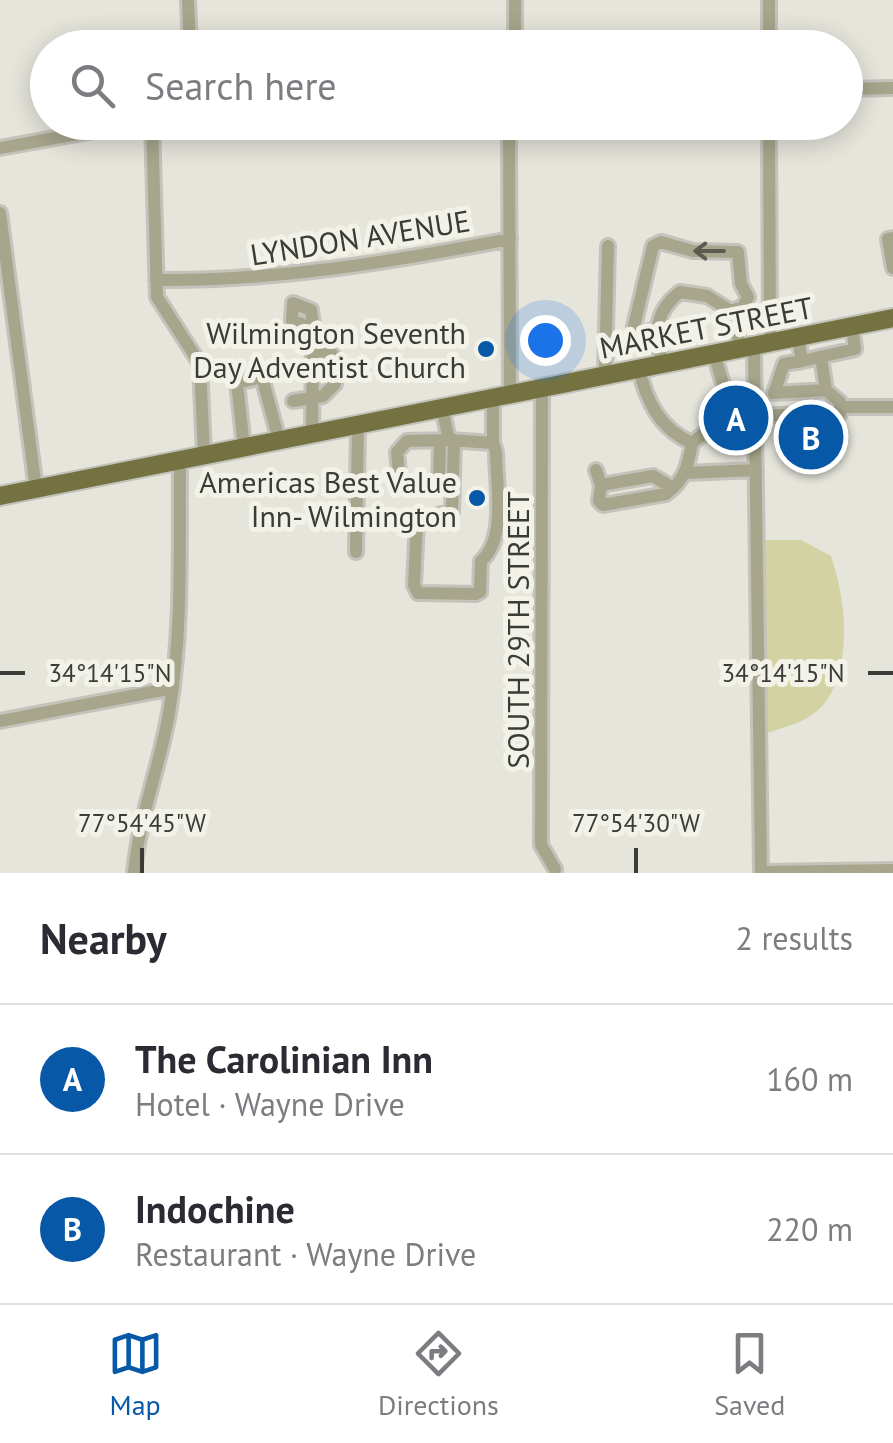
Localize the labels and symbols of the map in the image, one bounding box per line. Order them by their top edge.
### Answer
street label: LYNDON AVENUE [247,200,473,274]
one-way arrow [693,242,726,260]
street label: MARKET STREET [596,287,816,367]
place label: Wilmington Seventh Day Adventist Church [193,313,466,386]
your location [520,315,571,366]
marker: Wilmington Seventh Day Adventist Church [475,338,497,360]
pin: A [704,380,768,456]
pin: B [778,400,844,474]
place label: Americas Best Value Inn- Wilmington [199,462,457,535]
marker: Americas Best Value Inn- Wilmington [466,487,488,509]
street label: SOUTH 29TH STREET [498,491,537,769]
text: 34°14'15"N [48,657,172,689]
text: 34°14'15"N [721,657,845,689]
text: 77°54'45"W [78,807,206,839]
text: 77°54'30"W [572,807,700,839]

